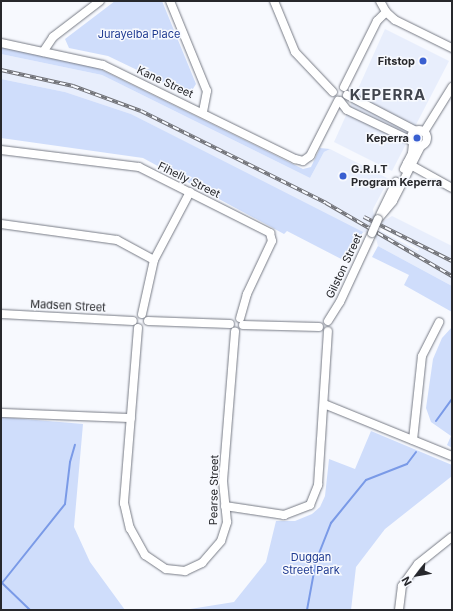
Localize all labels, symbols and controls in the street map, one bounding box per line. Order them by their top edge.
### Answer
park label: Jurayelba Place [98,27,180,41]
place label: Fitstop [378,54,415,68]
marker: Fitstop [418,56,428,66]
street label: Kane Street [135,63,195,101]
district label: KEPERRA [350,86,426,104]
place label: Keperra [366,131,409,145]
marker: Keperra [412,133,422,143]
street label: Fihelly Street [156,159,222,201]
place label: G.R.I.T Program Keperra [351,163,442,189]
marker: G.R.I.T Program Keperra [338,171,348,181]
street label: Gilston Street [323,231,365,301]
street label: Madsen Street [30,297,106,315]
street label: Pearse Street [207,455,221,525]
park label: Duggan Street Park [282,551,340,577]
north arrow [397,555,437,595]
text: N [399,574,415,588]

